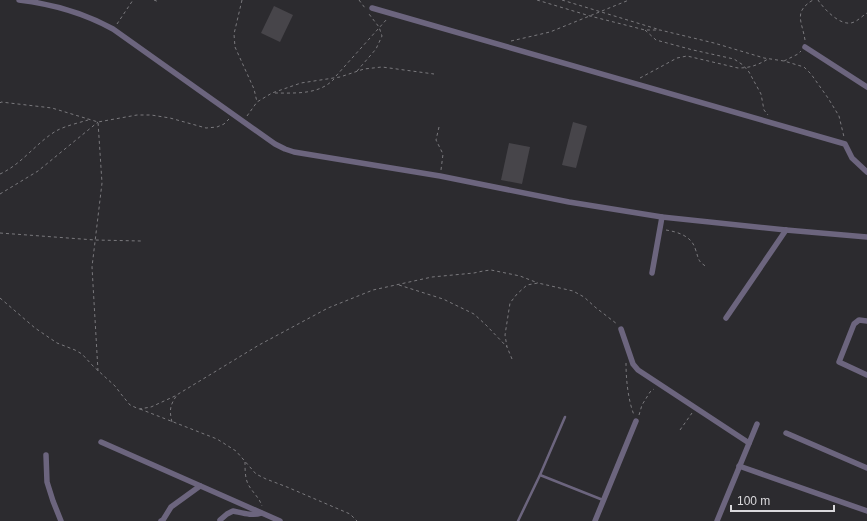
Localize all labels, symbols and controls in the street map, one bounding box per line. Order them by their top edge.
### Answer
scale bar [731,487,834,513]
text: 100 m [737,494,770,508]

